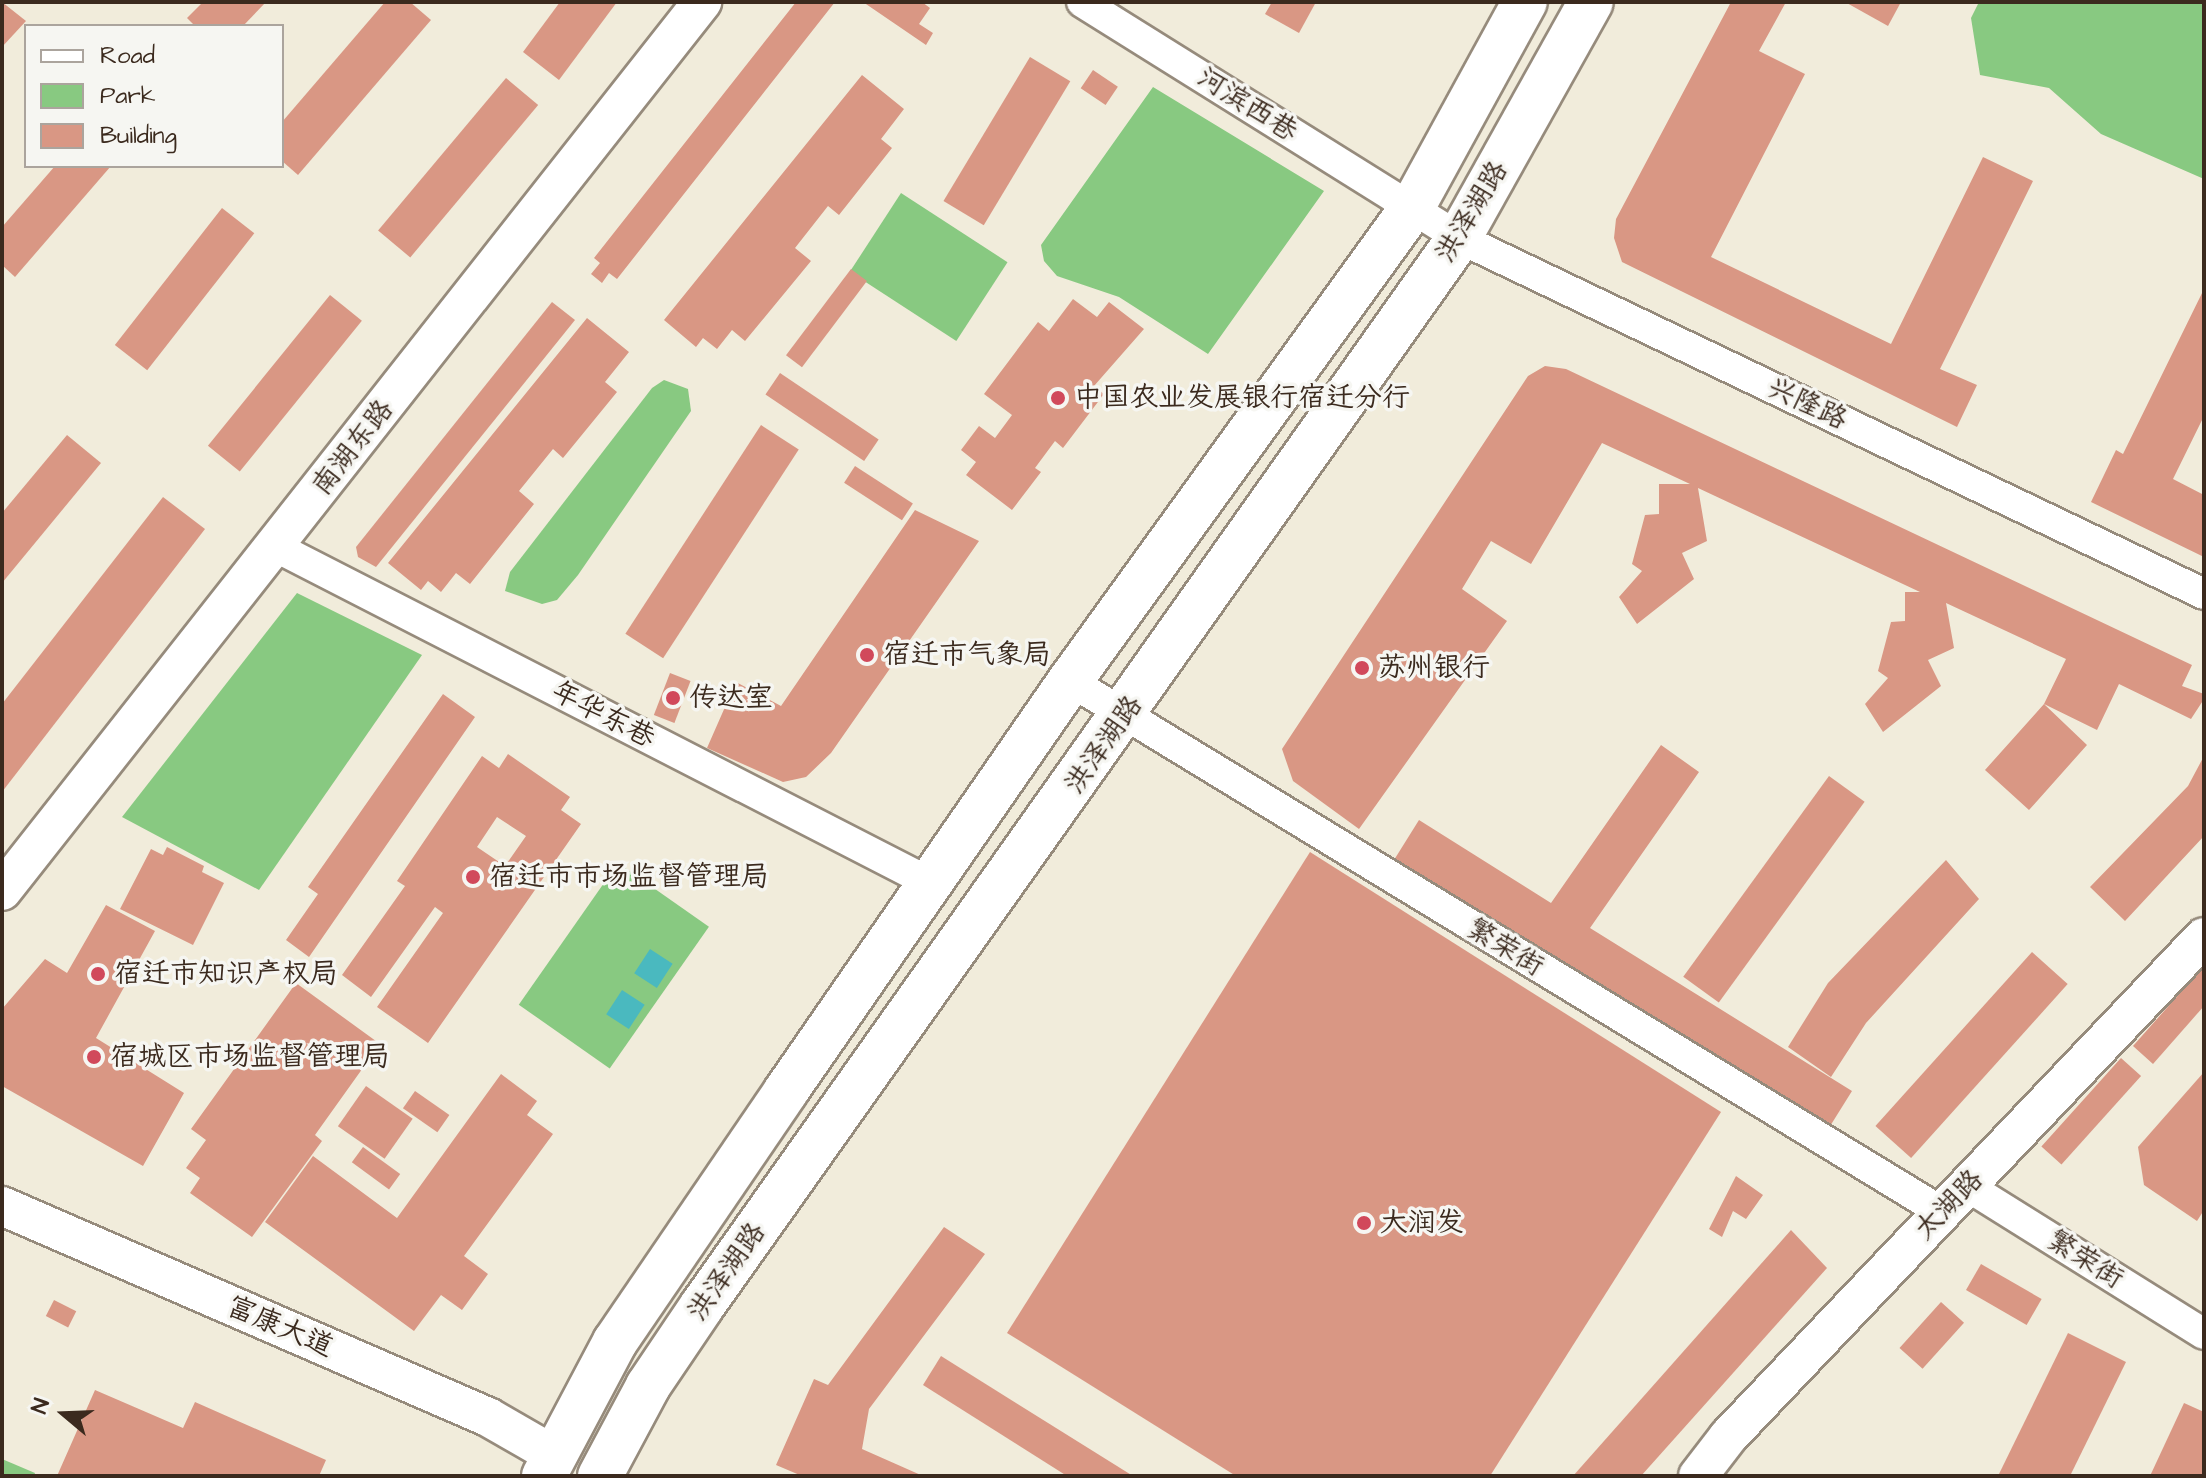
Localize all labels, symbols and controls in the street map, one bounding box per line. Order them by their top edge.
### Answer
legend [24,24,284,168]
text: Road [100,39,155,73]
street label: 河滨西巷 [1191,61,1303,149]
text: Park [100,79,156,113]
text: Building [100,119,177,153]
street label: 洪泽湖路 [1429,155,1515,269]
street label: 兴隆路 [1762,371,1852,437]
place label: 中国农业发展银行宿迁分行 [1074,381,1410,415]
marker: 中国农业发展银行宿迁分行 [1049,389,1067,407]
street label: 南湖东路 [305,394,401,502]
place label: 宿迁市气象局 [883,638,1051,672]
marker: 宿迁市气象局 [858,646,876,664]
place label: 苏州银行 [1378,651,1490,685]
marker: 苏州银行 [1353,659,1371,677]
street label: 年华东巷 [545,675,661,755]
place label: 传达室 [689,681,773,715]
marker: 传达室 [664,689,682,707]
street label: 洪泽湖路 [1058,689,1150,801]
place label: 宿迁市市场监督管理局 [489,860,769,894]
marker: 宿迁市市场监督管理局 [464,868,482,886]
street label: 繁荣街 [1460,912,1550,984]
place label: 宿迁市知识产权局 [114,957,338,991]
marker: 宿迁市知识产权局 [89,965,107,983]
place label: 宿城区市场监督管理局 [110,1040,390,1074]
marker: 宿城区市场监督管理局 [85,1048,103,1066]
street label: 太湖路 [1908,1163,1990,1247]
place label: 大润发 [1380,1206,1464,1240]
marker: 大润发 [1355,1214,1373,1232]
street label: 洪泽湖路 [681,1216,773,1328]
street label: 繁荣街 [2040,1223,2130,1297]
street label: 富康大道 [222,1290,338,1364]
north arrow [24,1374,104,1454]
text: N [24,1394,58,1418]

